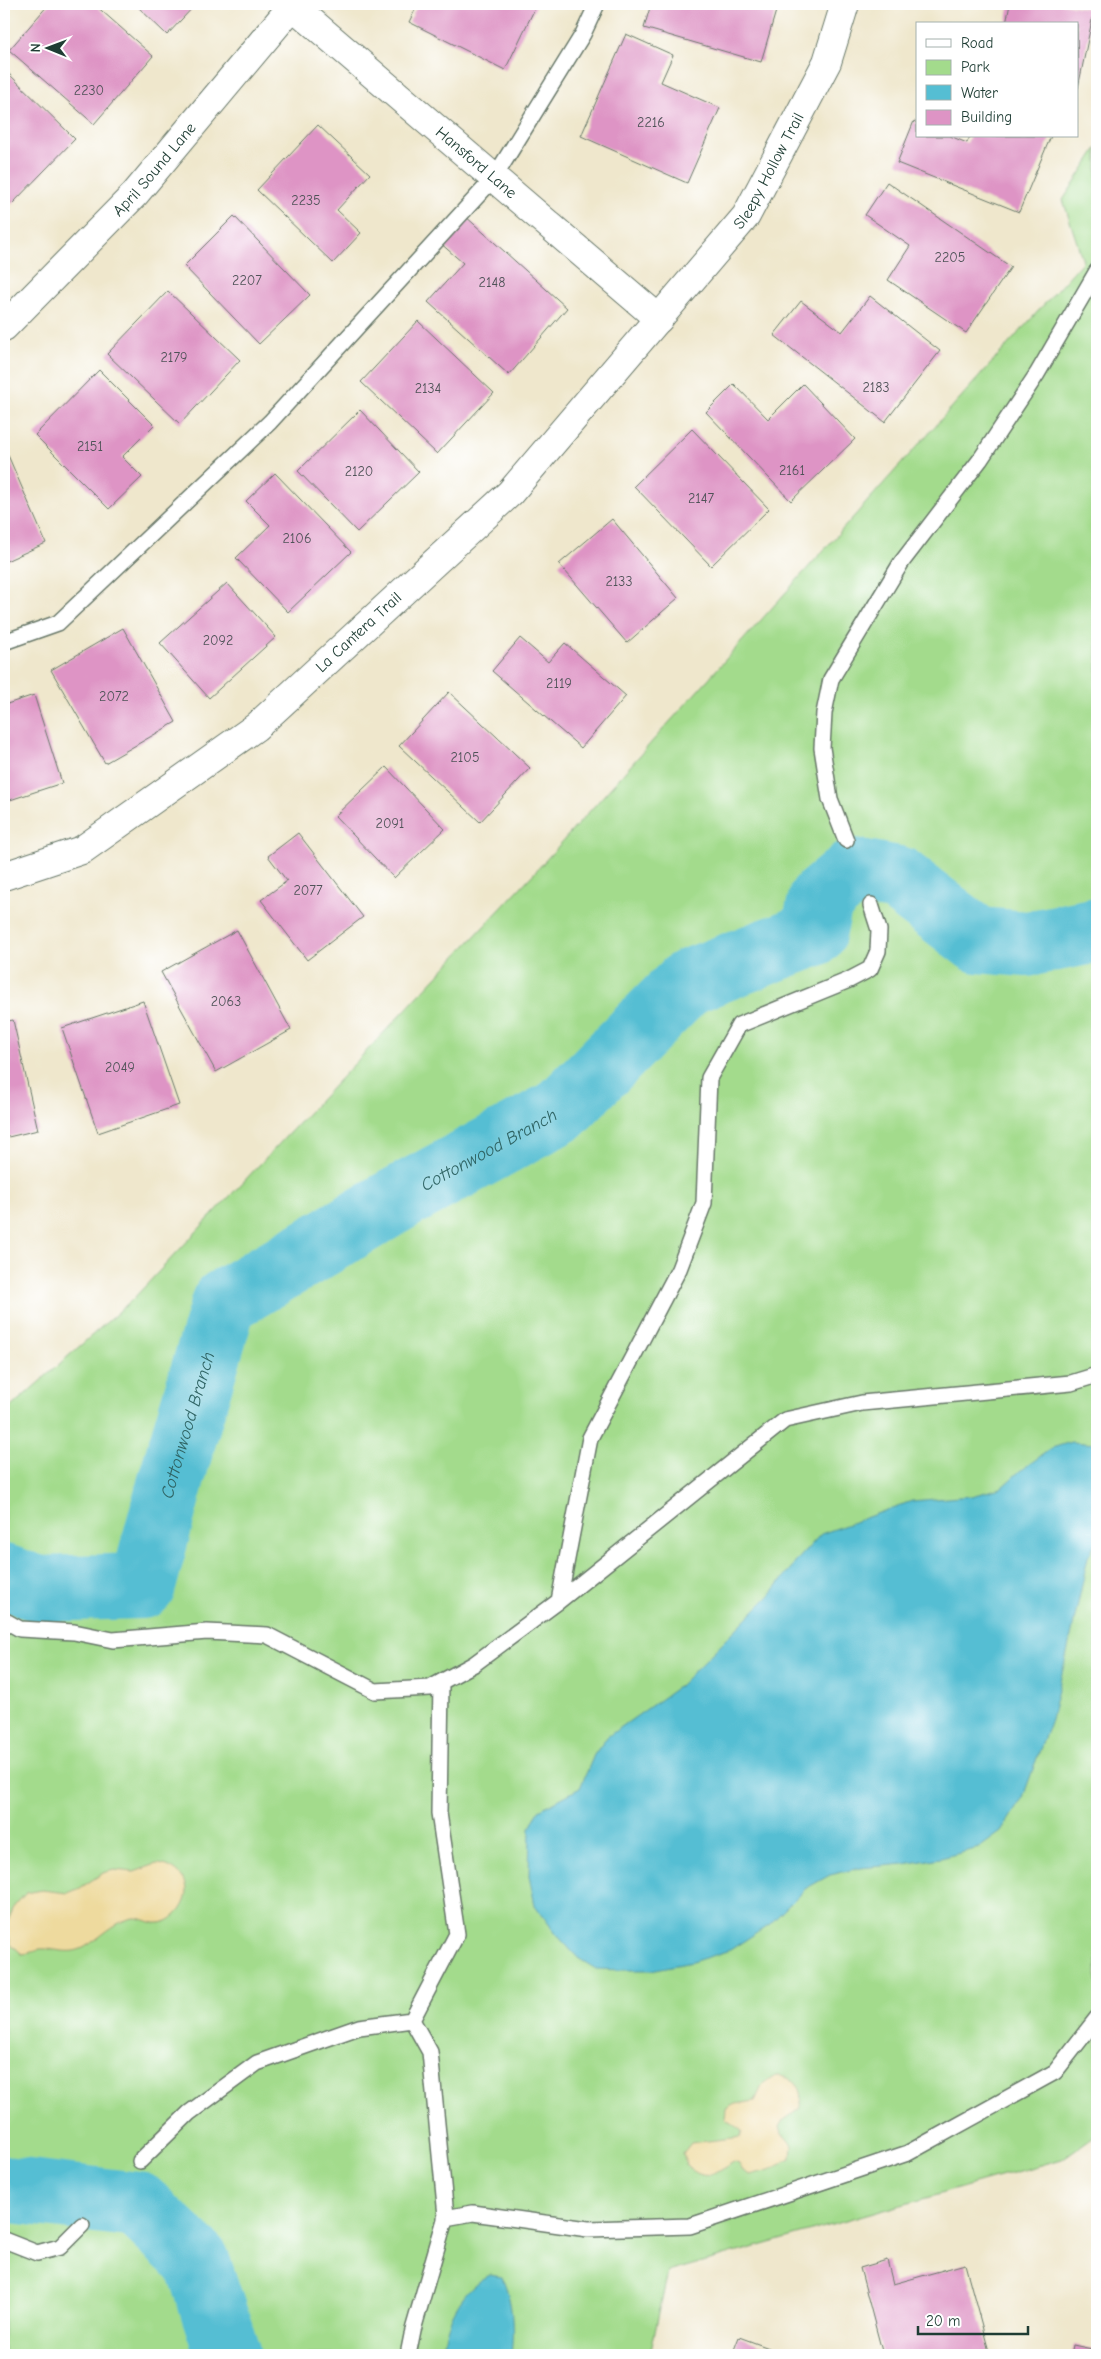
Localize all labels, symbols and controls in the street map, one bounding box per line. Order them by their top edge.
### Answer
north arrow [22,22,72,72]
legend [916,22,1078,138]
text: Road [961,34,993,52]
text: N [27,43,44,52]
text: Park [961,58,990,76]
house number: 2230 [74,82,104,99]
text: Water [961,84,998,102]
text: Building [961,108,1012,126]
street label: Sleepy Hollow Trail [730,110,808,233]
house number: 2216 [637,114,665,131]
street label: April Sound Lane [109,119,200,220]
street label: Hansford Lane [432,123,520,202]
house number: 2235 [291,192,321,209]
house number: 2205 [935,249,965,266]
house number: 2207 [232,272,262,289]
house number: 2148 [479,274,505,291]
house number: 2179 [161,349,187,366]
house number: 2183 [862,379,890,396]
house number: 2134 [415,380,442,397]
house number: 2151 [77,438,103,455]
house number: 2161 [779,462,805,479]
house number: 2120 [345,463,373,480]
house number: 2147 [688,490,714,507]
house number: 2106 [283,530,311,547]
house number: 2133 [605,573,633,590]
street label: La Cantera Trail [312,588,405,676]
house number: 2092 [203,632,233,649]
house number: 2119 [546,675,572,692]
house number: 2072 [99,688,129,705]
house number: 2105 [451,749,479,766]
house number: 2091 [376,815,404,832]
house number: 2077 [293,882,323,899]
house number: 2063 [211,993,241,1010]
house number: 2049 [105,1059,135,1076]
water label: Cottonwood Branch [417,1104,561,1195]
water label: Cottonwood Branch [156,1349,219,1501]
scale bar [918,2304,1028,2336]
text: 20 m [926,2312,960,2330]

